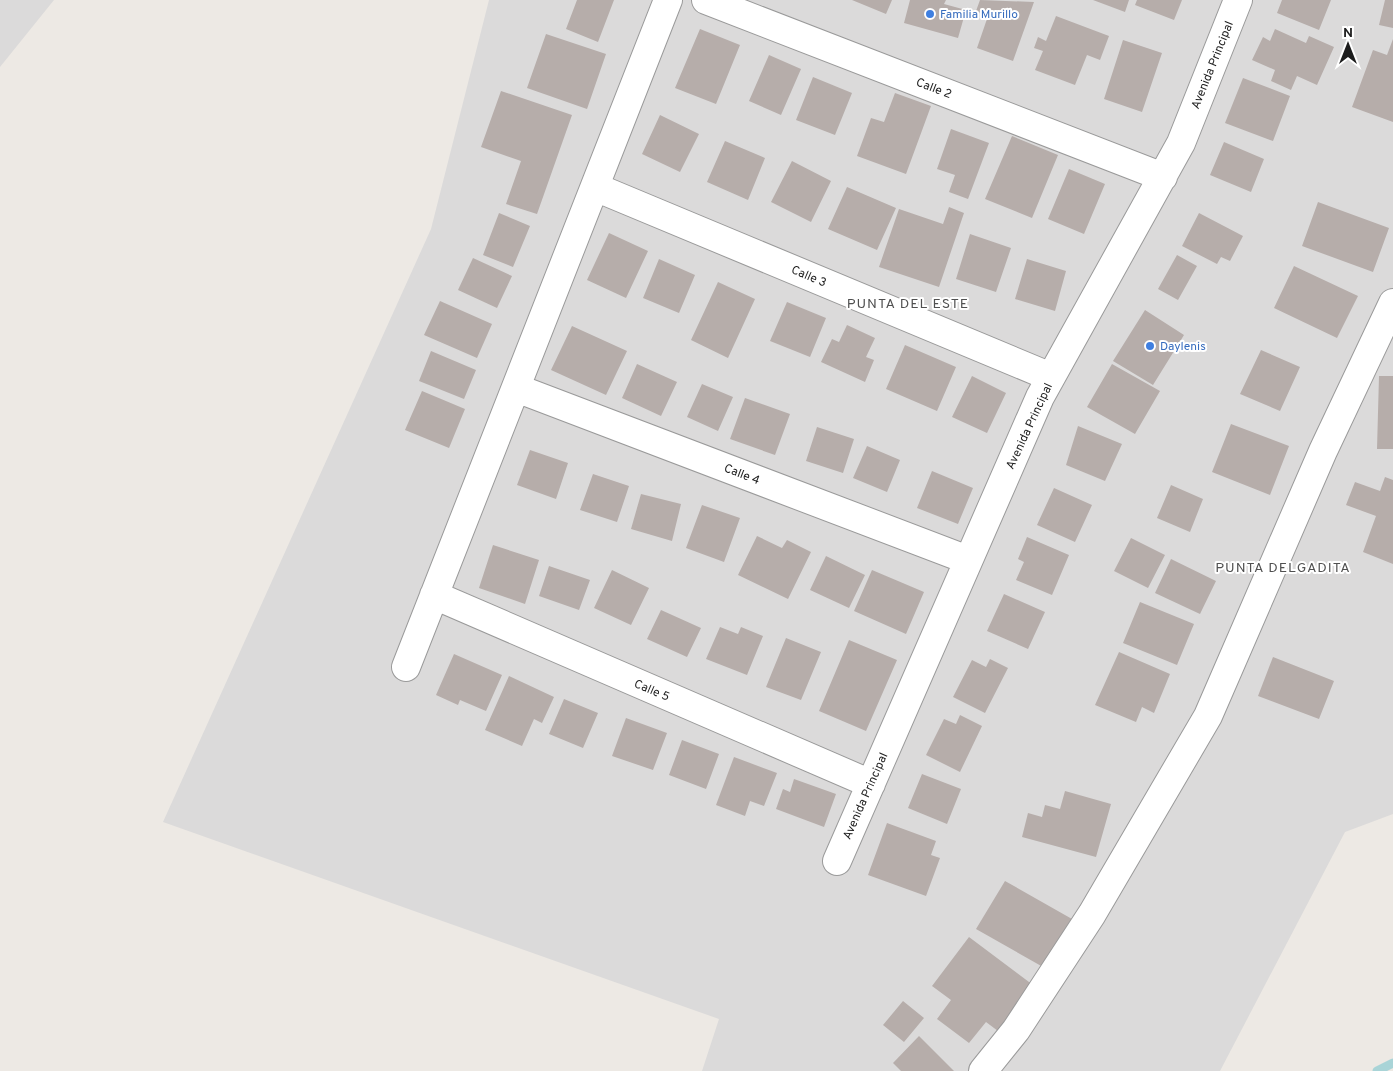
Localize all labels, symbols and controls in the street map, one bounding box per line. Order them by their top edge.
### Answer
place label: Familia Murillo [940,7,1018,23]
marker: Familia Murillo [924,8,936,20]
street label: Avenida Principal [1188,19,1238,112]
north arrow [1323,20,1373,70]
text: N [1343,25,1353,42]
street label: Calle 2 [914,75,954,103]
street label: Calle 3 [789,262,829,291]
district label: PUNTA DEL ESTE [847,296,969,313]
place label: Daylenis [1160,339,1206,355]
marker: Daylenis [1144,340,1156,352]
street label: Avenida Principal [1003,381,1057,472]
street label: Calle 4 [721,461,762,489]
district label: PUNTA DELGADITA [1215,560,1351,577]
street label: Calle 5 [631,676,672,706]
street label: Avenida Principal [840,750,892,842]

